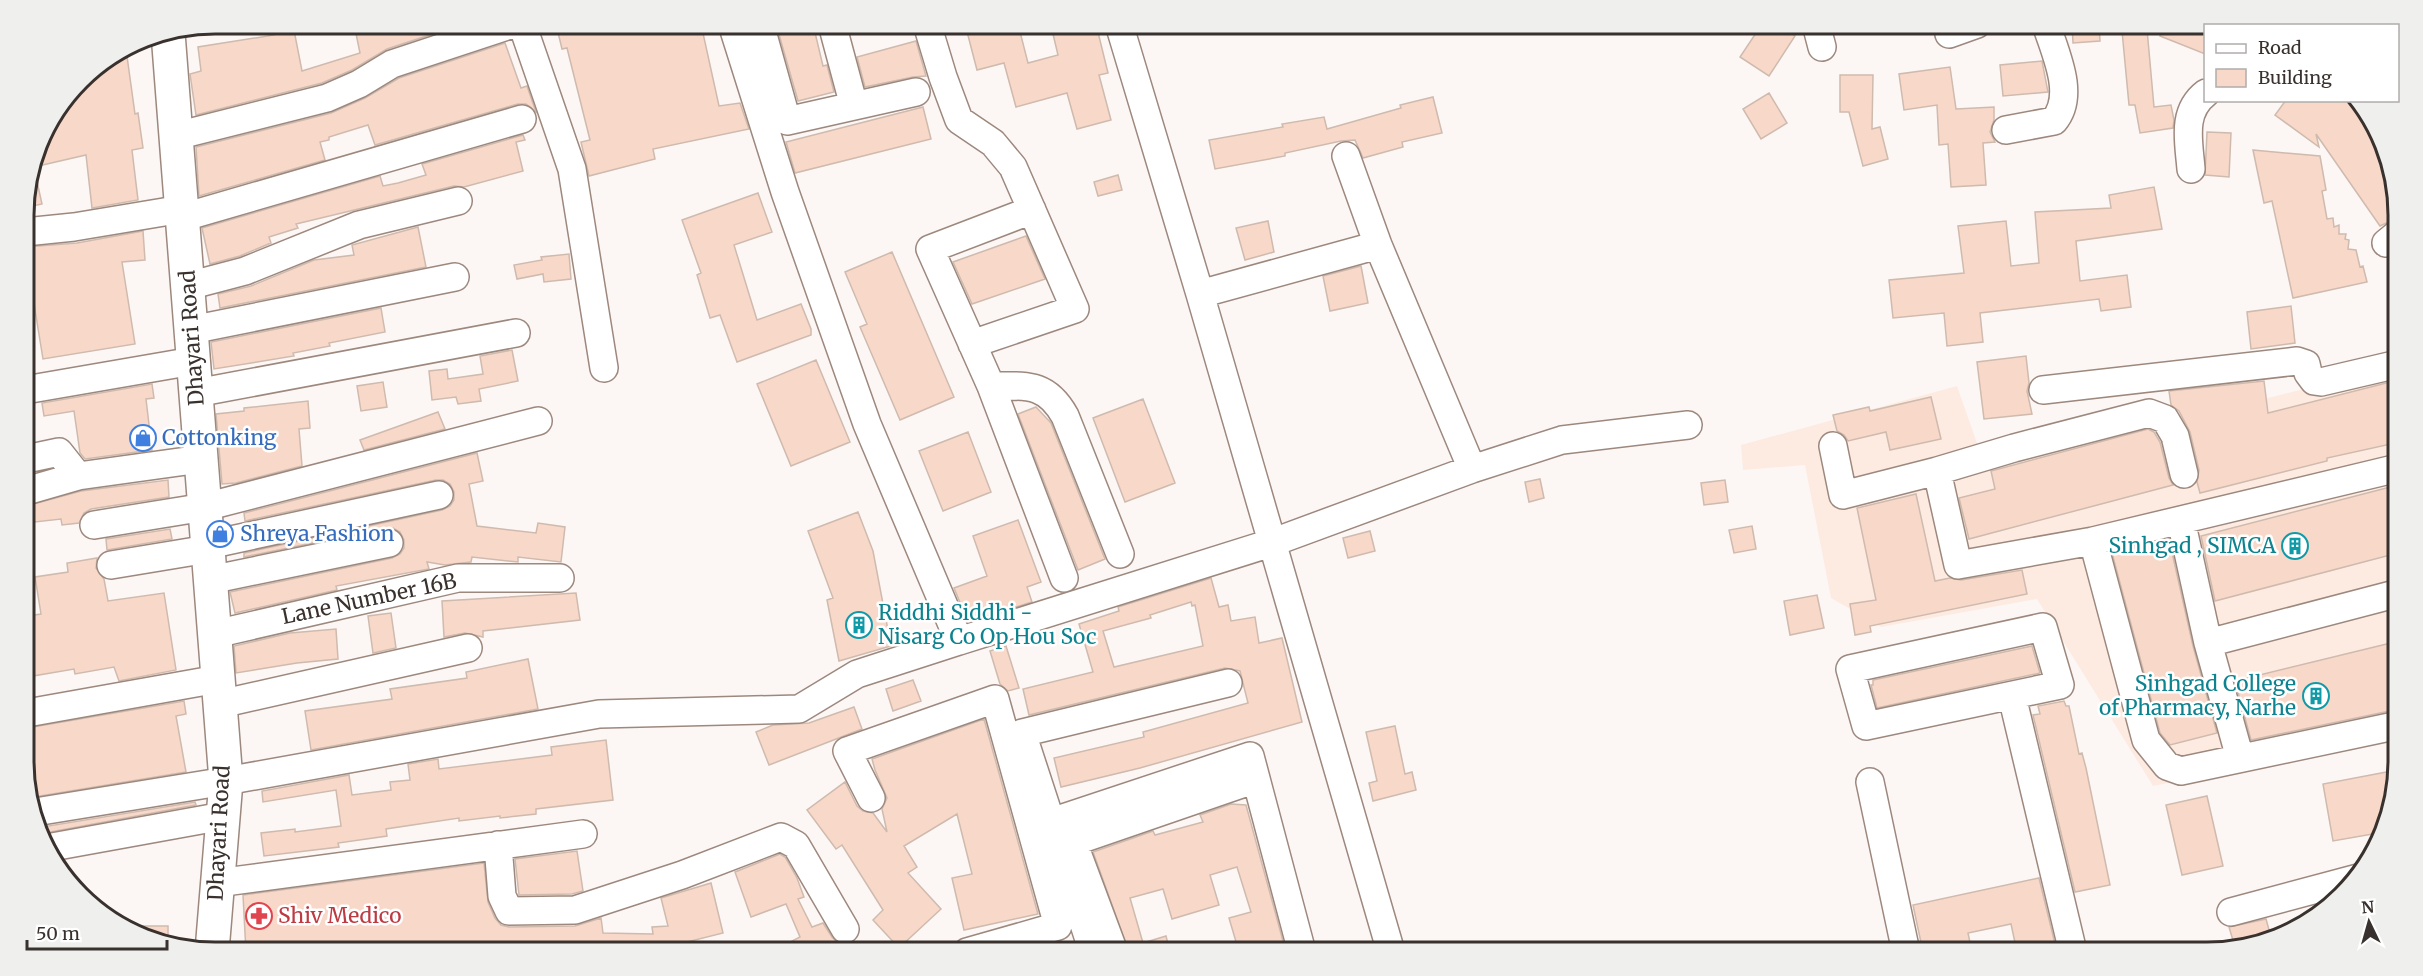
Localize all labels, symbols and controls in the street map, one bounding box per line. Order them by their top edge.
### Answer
legend [2204,24,2399,102]
text: Road [2258,36,2302,59]
text: Building [2258,66,2332,89]
street label: Dhayari Road [173,269,210,407]
shop icon: Cottonking [128,423,158,453]
place label: Cottonking [162,424,277,451]
shop icon: Shreya Fashion [205,519,235,549]
place label: Shreya Fashion [240,520,394,547]
building icon: Sinhgad , SIMCA [2280,531,2310,561]
place label: Sinhgad , SIMCA [2109,532,2276,559]
street label: Lane Number 16B [279,567,459,630]
place label: Riddhi Siddhi - Nisarg Co Op Hou Soc [878,599,1097,650]
building icon: Riddhi Siddhi - Nisarg Co Op Hou Soc [844,610,874,640]
place label: Sinhgad College of Pharmacy, Narhe [2099,670,2296,721]
building icon: Sinhgad College of Pharmacy, Narhe [2301,681,2331,711]
street label: Dhayari Road [201,764,236,902]
north arrow [2339,892,2399,952]
text: N [2361,897,2375,918]
pharmacy icon: Shiv Medico [244,901,274,931]
place label: Shiv Medico [278,902,402,929]
scale bar [27,913,166,951]
text: 50 m [36,922,80,945]

